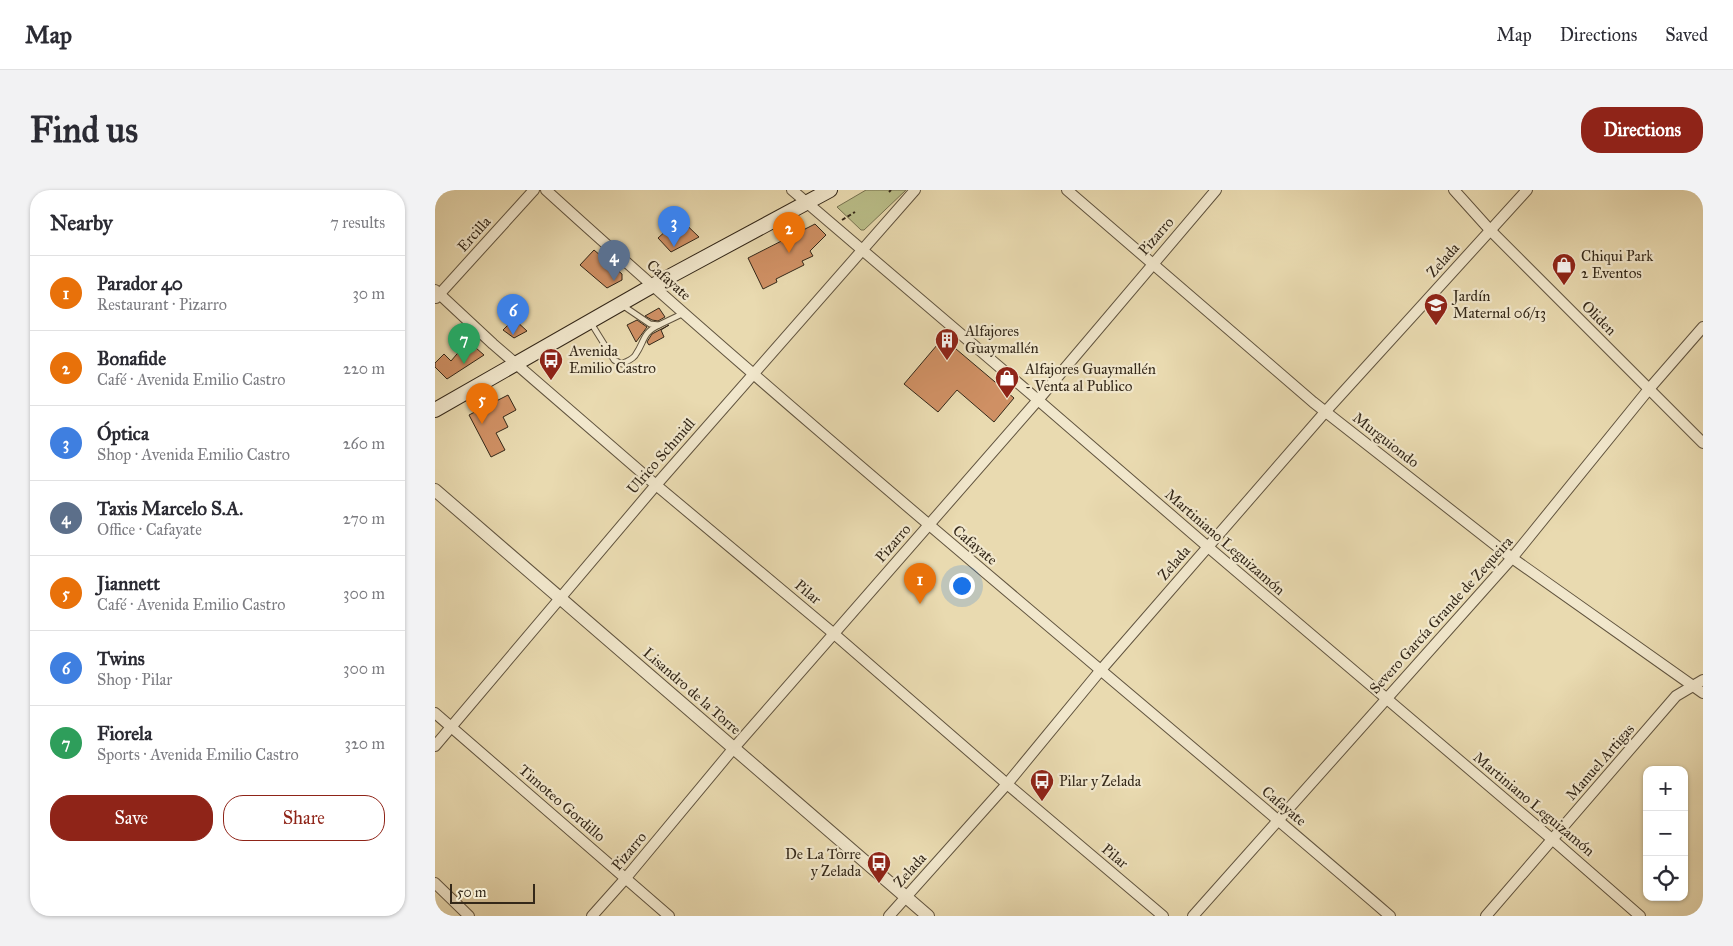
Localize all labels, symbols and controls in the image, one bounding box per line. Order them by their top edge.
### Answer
text: Map [25,20,72,50]
text: Map [1496,24,1532,46]
text: Directions [1560,24,1637,46]
text: Saved [1665,24,1708,46]
button: Directions [1581,107,1703,153]
text: Find us [30,109,138,152]
pin: 3 [658,206,690,247]
text: Nearby [50,210,113,236]
street label: Ercilla [454,212,495,255]
pin: 2 [773,212,805,253]
text: 7 results [330,213,385,232]
street label: Pizarro [1135,213,1178,259]
street label: Zelada [1423,239,1463,281]
pin: 4 [598,240,630,281]
place label: Chiqui Park 2 Eventos [1581,247,1653,282]
shop icon: Chiqui Park 2 Eventos [1551,252,1577,286]
street label: Cafayate [643,256,695,304]
text: Parador 40 [97,272,183,295]
text: 1 [63,284,69,303]
text: 30 m [352,284,385,303]
place label: Jardín Maternal 06/13 [1451,287,1546,322]
school or university icon: Jardín Maternal 06/13 [1423,292,1449,326]
pin: 6 [497,294,529,335]
text: Restaurant · Pizarro [97,295,227,314]
street label: Oliden [1578,297,1620,339]
place label: Alfajores Guaymallén [964,322,1039,357]
pin: 7 [448,323,480,364]
building icon: Alfajores Guaymallén [934,327,960,361]
place label: Avenida Emilio Castro [568,342,656,377]
text: Bonafide [97,347,166,370]
bus stop icon: Avenida Emilio Castro [538,347,564,381]
text: 2 [62,359,70,378]
text: 220 m [343,359,385,378]
place label: Alfajores Guaymallén - Venta al Publico [1024,360,1156,395]
shop icon: Alfajores Guaymallén - Venta al Publico [994,365,1020,399]
text: Café · Avenida Emilio Castro [97,370,285,389]
pin: 5 [466,383,498,424]
street label: Murguiondo [1349,409,1423,472]
street label: Ulrico Schmidl [623,414,699,498]
text: Óptica [97,422,149,445]
text: 3 [63,434,69,453]
text: 260 m [343,434,385,453]
text: Shop · Avenida Emilio Castro [97,445,290,464]
street label: Martiniano Leguizamón [1161,485,1289,599]
text: Taxis Marcelo S.A. [97,497,243,520]
text: 4 [62,509,70,528]
text: 270 m [343,509,385,528]
text: Office · Cafayate [97,520,202,539]
street label: Pizarro [872,520,915,566]
street label: Cafayate [949,521,1001,569]
street label: Severo García Grande de Zequeira [1366,532,1518,698]
street label: Zelada [1154,542,1194,584]
pin: 1 [904,563,936,604]
text: Jiannett [97,572,160,595]
your location [949,573,975,599]
street label: Pilar [791,576,825,608]
text: 5 [62,584,70,603]
text: 300 m [343,584,385,603]
text: Café · Avenida Emilio Castro [97,595,285,614]
street label: Lisandro de la Torre [639,644,745,738]
text: Twins [97,647,145,670]
text: 6 [62,659,70,678]
text: 300 m [343,659,385,678]
text: Shop · Pilar [97,670,172,689]
street label: Manuel Artigas [1562,720,1638,804]
text: Fiorela [97,722,152,745]
text: 7 [62,734,70,753]
text: 320 m [345,734,385,753]
text: Sports · Avenida Emilio Castro [97,745,299,764]
street label: Martiniano Leguizamón [1470,748,1598,860]
street label: Timoteo Gordillo [515,761,609,846]
map controls [1643,766,1688,901]
button: + [1643,766,1688,811]
bus stop icon: Pilar y Zelada [1029,768,1055,802]
place label: Pilar y Zelada [1059,772,1142,790]
street label: Cafayate [1258,782,1310,830]
button: Save [50,795,213,841]
button: Share [223,795,385,841]
button: − [1643,811,1688,856]
street label: Pizarro [608,828,651,874]
street label: Pilar [1098,840,1132,872]
place label: De La Torre y Zelada [785,845,862,880]
street label: Zelada [890,849,930,891]
bus stop icon: De La Torre y Zelada [866,850,892,884]
button: locate [1643,856,1688,901]
scale bar [450,881,535,904]
text: 50 m [457,884,486,901]

